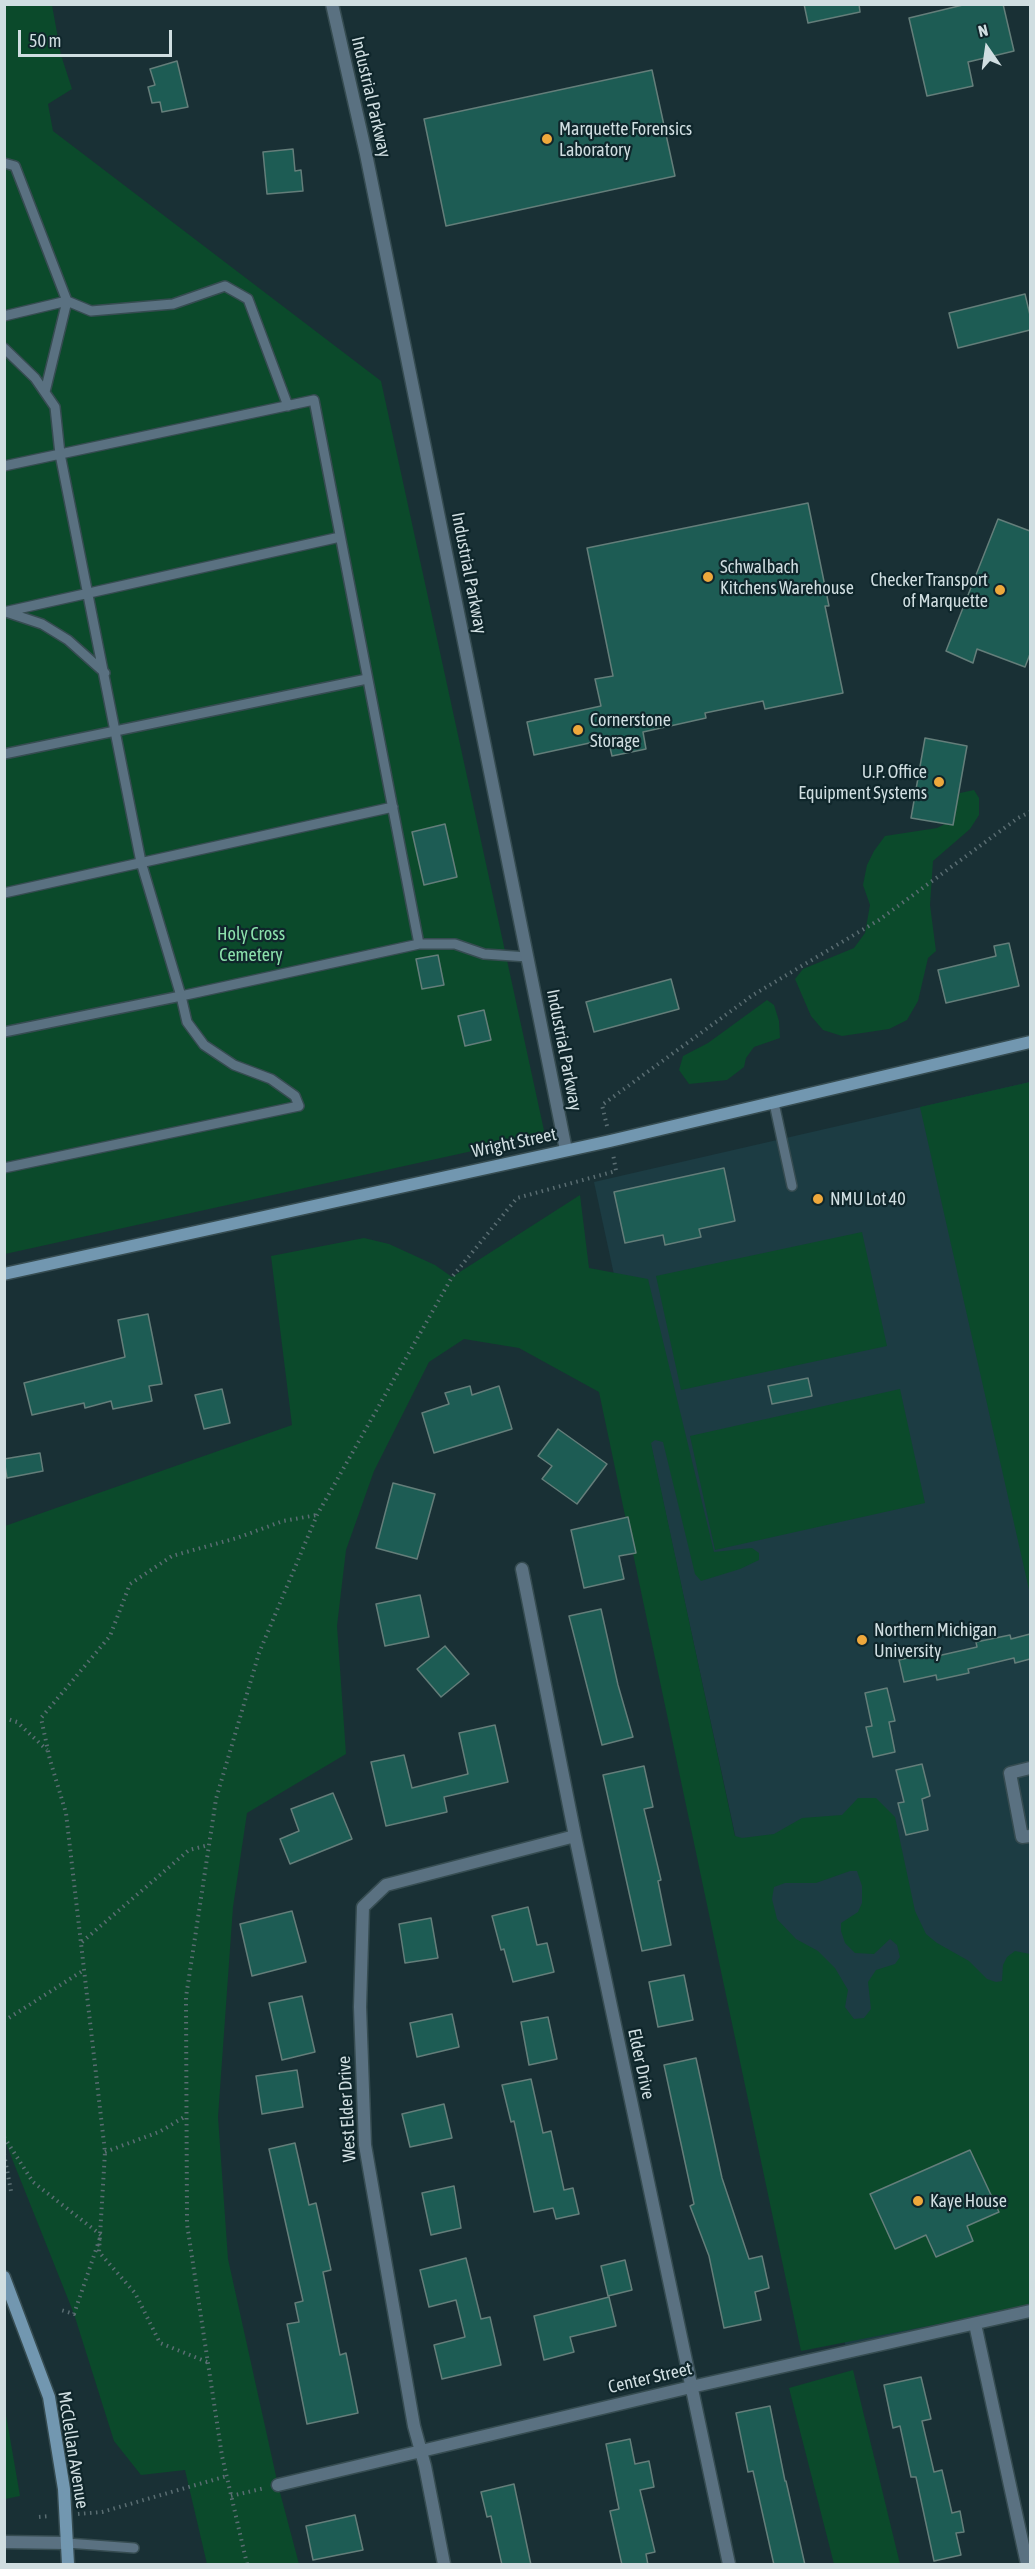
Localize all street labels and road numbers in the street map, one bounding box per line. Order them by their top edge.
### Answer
street label: Industrial Parkway [347,34,395,160]
street label: Industrial Parkway [447,510,491,636]
street label: Industrial Parkway [542,987,586,1113]
street label: Wright Street [470,1123,558,1163]
street label: Elder Drive [623,2027,659,2101]
street label: West Elder Drive [333,2055,361,2163]
street label: Center Street [606,2358,694,2398]
street label: McClellan Avenue [53,2390,93,2510]

